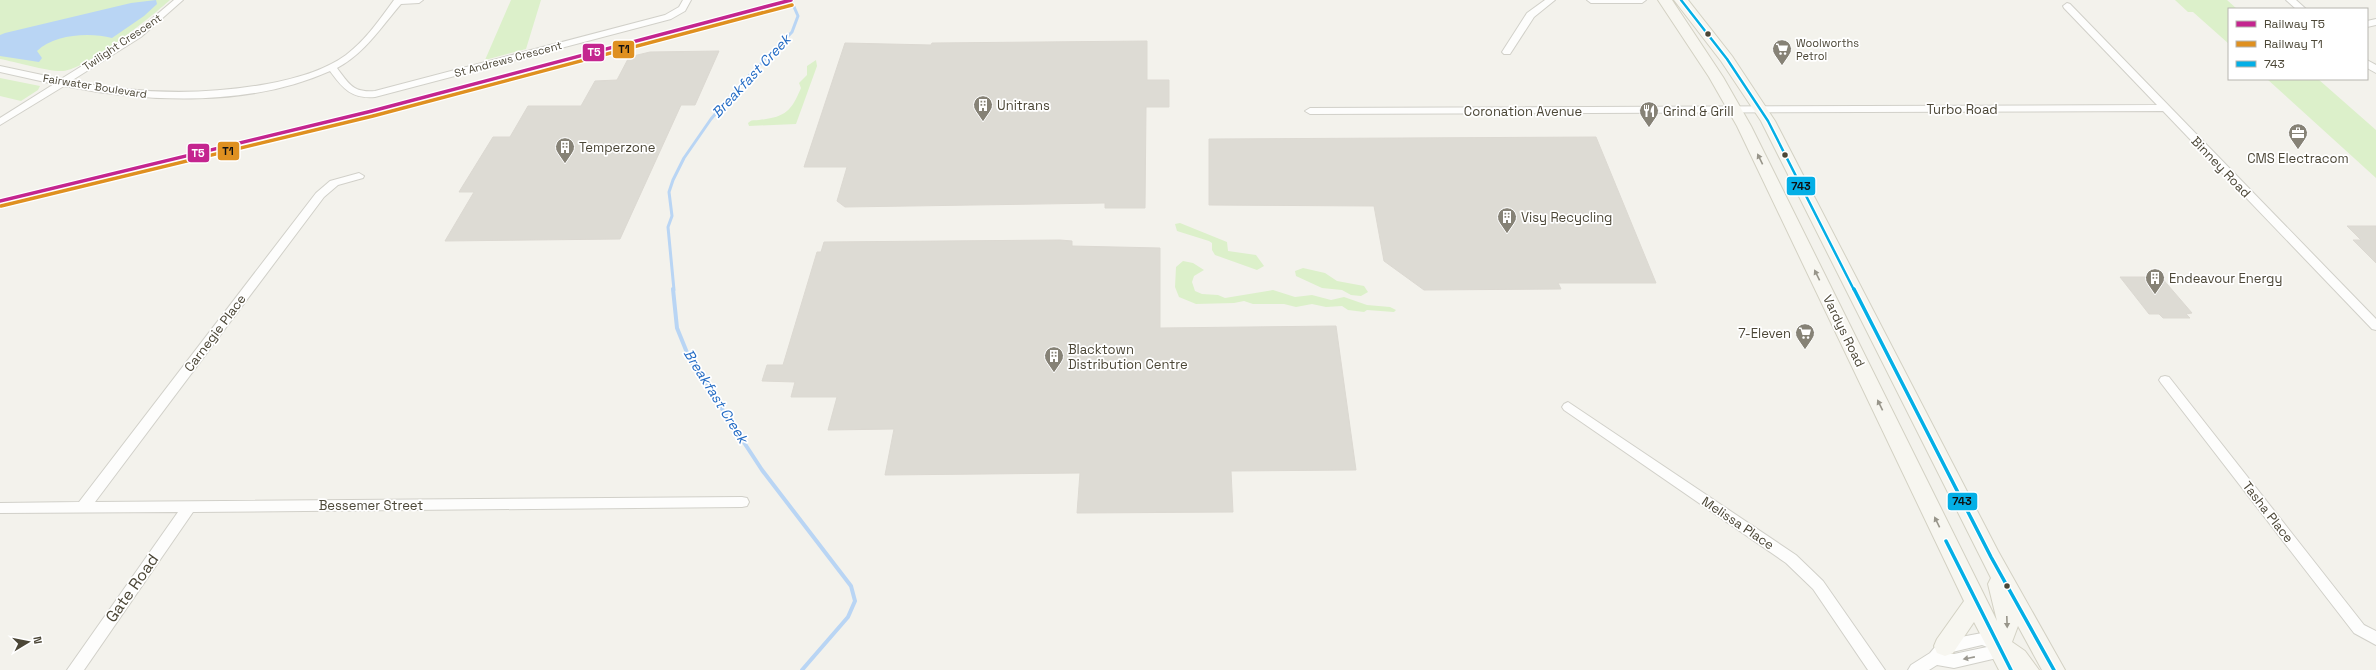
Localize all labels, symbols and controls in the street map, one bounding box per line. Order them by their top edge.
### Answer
legend [2228,8,2368,80]
street label: Twilight Crescent [80,10,164,74]
text: Railway T5 [2264,16,2325,32]
water label: Breakfast Creek [708,29,795,121]
unlabelled marker [1703,29,1713,39]
place label: Woolworths Petrol [1796,36,1859,63]
text: Railway T1 [2264,36,2323,52]
street label: St Andrews Crescent [453,38,563,80]
supermarket icon: Woolworths Petrol [1771,38,1793,66]
line badge: T1 [612,40,635,59]
text: T1 [618,42,630,56]
line badge: T5 [582,43,605,62]
text: T5 [587,45,601,59]
text: 743 [2264,56,2285,72]
street label: Fairwater Boulevard [42,71,148,101]
building icon: Unitrans [972,94,994,122]
place label: Unitrans [997,97,1050,114]
restaurant icon: Grind & Grill [1638,100,1660,128]
street label: Turbo Road [1926,101,1998,118]
street label: Coronation Avenue [1464,103,1582,120]
place label: Grind & Grill [1663,103,1734,120]
office icon: CMS Electracom [2287,122,2309,150]
street label: Binney Road [2188,133,2254,201]
building icon: Temperzone [554,136,576,164]
place label: Temperzone [579,139,655,156]
line badge: T1 [217,141,240,161]
line badge: T5 [187,143,210,163]
text: T1 [222,144,234,158]
text: T5 [191,146,205,160]
unlabelled marker [1780,150,1790,160]
place label: CMS Electracom [2247,150,2349,167]
one-way arrow [1757,153,1763,164]
line badge: 743 [1786,176,1816,196]
text: 743 [1791,179,1811,193]
building icon: Visy Recycling [1496,206,1518,234]
place label: Visy Recycling [1521,209,1612,226]
building icon: Endeavour Energy [2144,267,2166,295]
one-way arrow [1814,270,1820,281]
place label: Endeavour Energy [2169,270,2282,287]
street label: Carnegie Place [180,291,250,375]
street label: Vardys Road [1819,292,1869,370]
supermarket icon: 7-Eleven [1794,322,1816,350]
place label: 7-Eleven [1738,325,1791,342]
place label: Blacktown Distribution Centre [1068,341,1188,373]
building icon: Blacktown Distribution Centre [1043,345,1065,373]
water label: Breakfast Creek [680,346,753,448]
one-way arrow [1877,399,1883,411]
street label: Tasha Place [2239,478,2297,546]
line badge: 743 [1947,492,1978,511]
street label: Melissa Place [1699,493,1777,553]
text: 743 [1952,494,1972,508]
street label: Bessemer Street [319,497,423,514]
one-way arrow [1934,516,1940,528]
street label: Gate Road [101,550,163,626]
unlabelled marker [2002,581,2012,591]
one-way arrow [2004,616,2010,629]
north arrow [8,622,48,662]
text: N [30,635,45,645]
one-way arrow [1963,655,1975,661]

